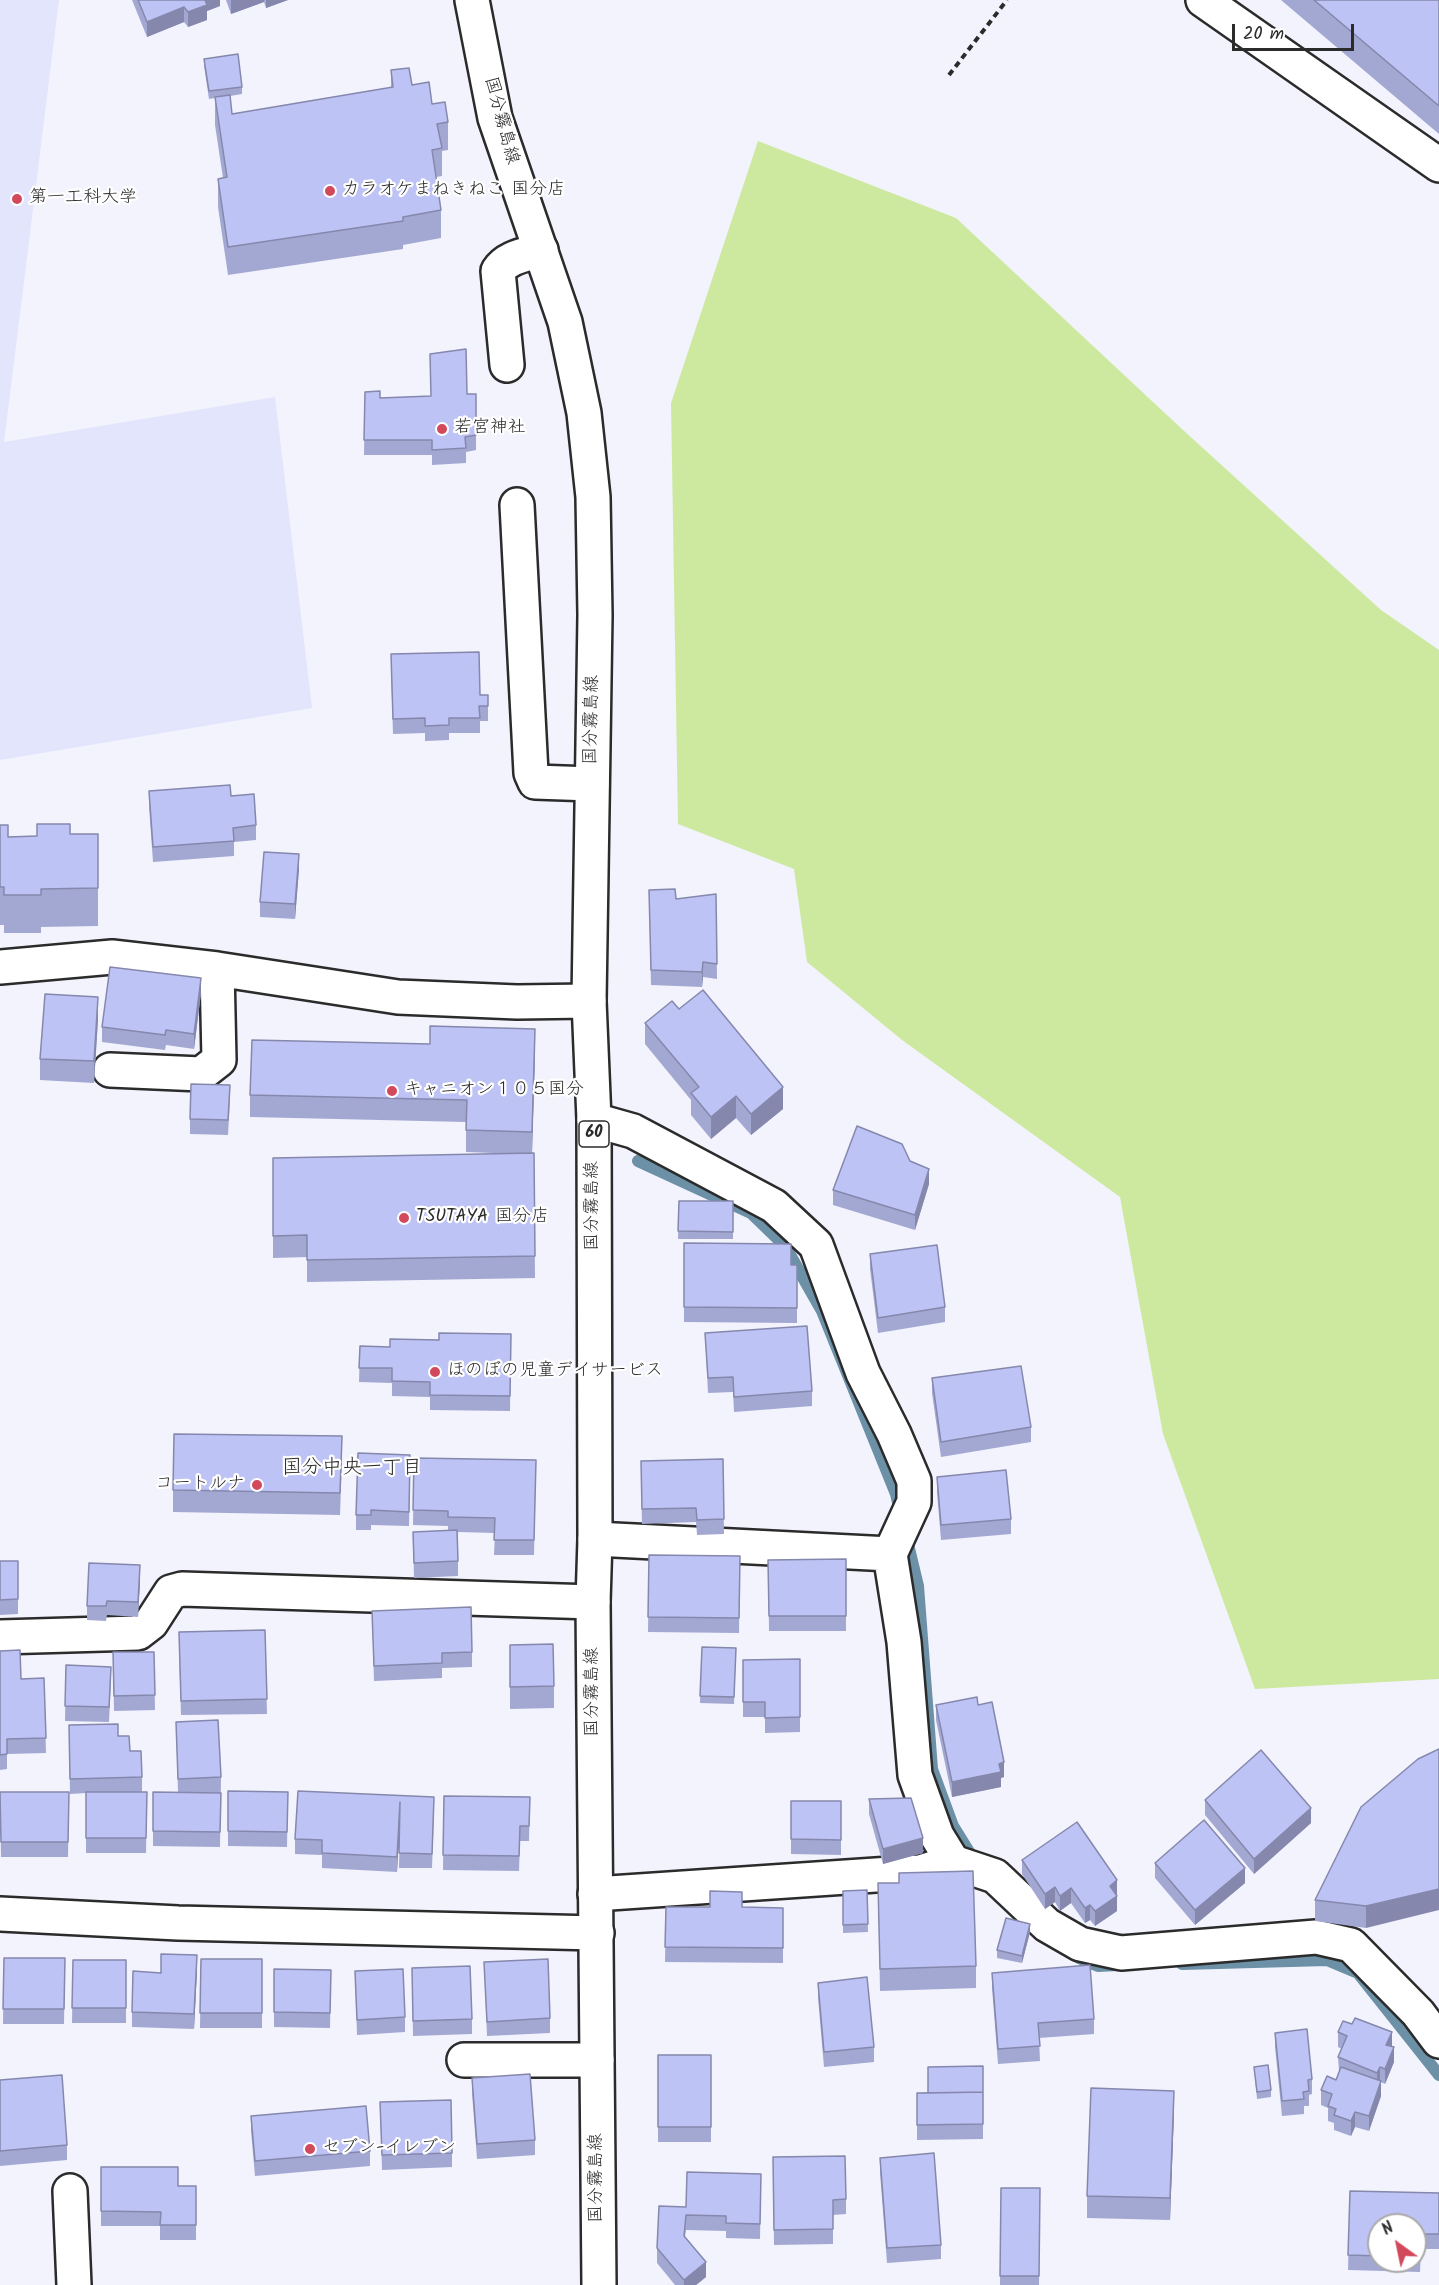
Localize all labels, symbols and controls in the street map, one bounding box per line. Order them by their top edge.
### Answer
scale bar [1235,12,1356,50]
text: 20 m [1243,20,1284,49]
street label: 国分霧島線 [478,75,522,167]
place label: カラオケまねきねこ 国分店 [342,180,565,202]
marker: カラオケまねきねこ 国分店 [323,184,337,198]
place label: 第一工科大学 [29,188,137,210]
marker: 第一工科大学 [10,192,24,206]
place label: 若宮神社 [454,418,526,440]
marker: 若宮神社 [435,422,449,436]
street label: 国分霧島線 [581,675,605,765]
place label: キャニオン１０５国分 [404,1080,584,1102]
marker: キャニオン１０５国分 [385,1084,399,1098]
road number: 60 [579,1121,609,1147]
street label: 国分霧島線 [583,1161,605,1251]
place label: TSUTAYA 国分店 [416,1207,549,1229]
marker: TSUTAYA 国分店 [397,1211,411,1225]
place label: ほのぼの児童デイサービス [447,1361,663,1383]
marker: ほのぼの児童デイサービス [428,1365,442,1379]
district label: 国分中央一丁目 [282,1458,422,1482]
place label: コートルナ [155,1474,245,1496]
marker: コートルナ [250,1478,264,1492]
street label: 国分霧島線 [583,1647,605,1737]
street label: 国分霧島線 [587,2133,609,2223]
place label: セブン-イレブン [322,2138,456,2160]
marker: セブン-イレブン [303,2142,317,2156]
north arrow [1367,2213,1427,2273]
text: N [1377,2216,1399,2242]

